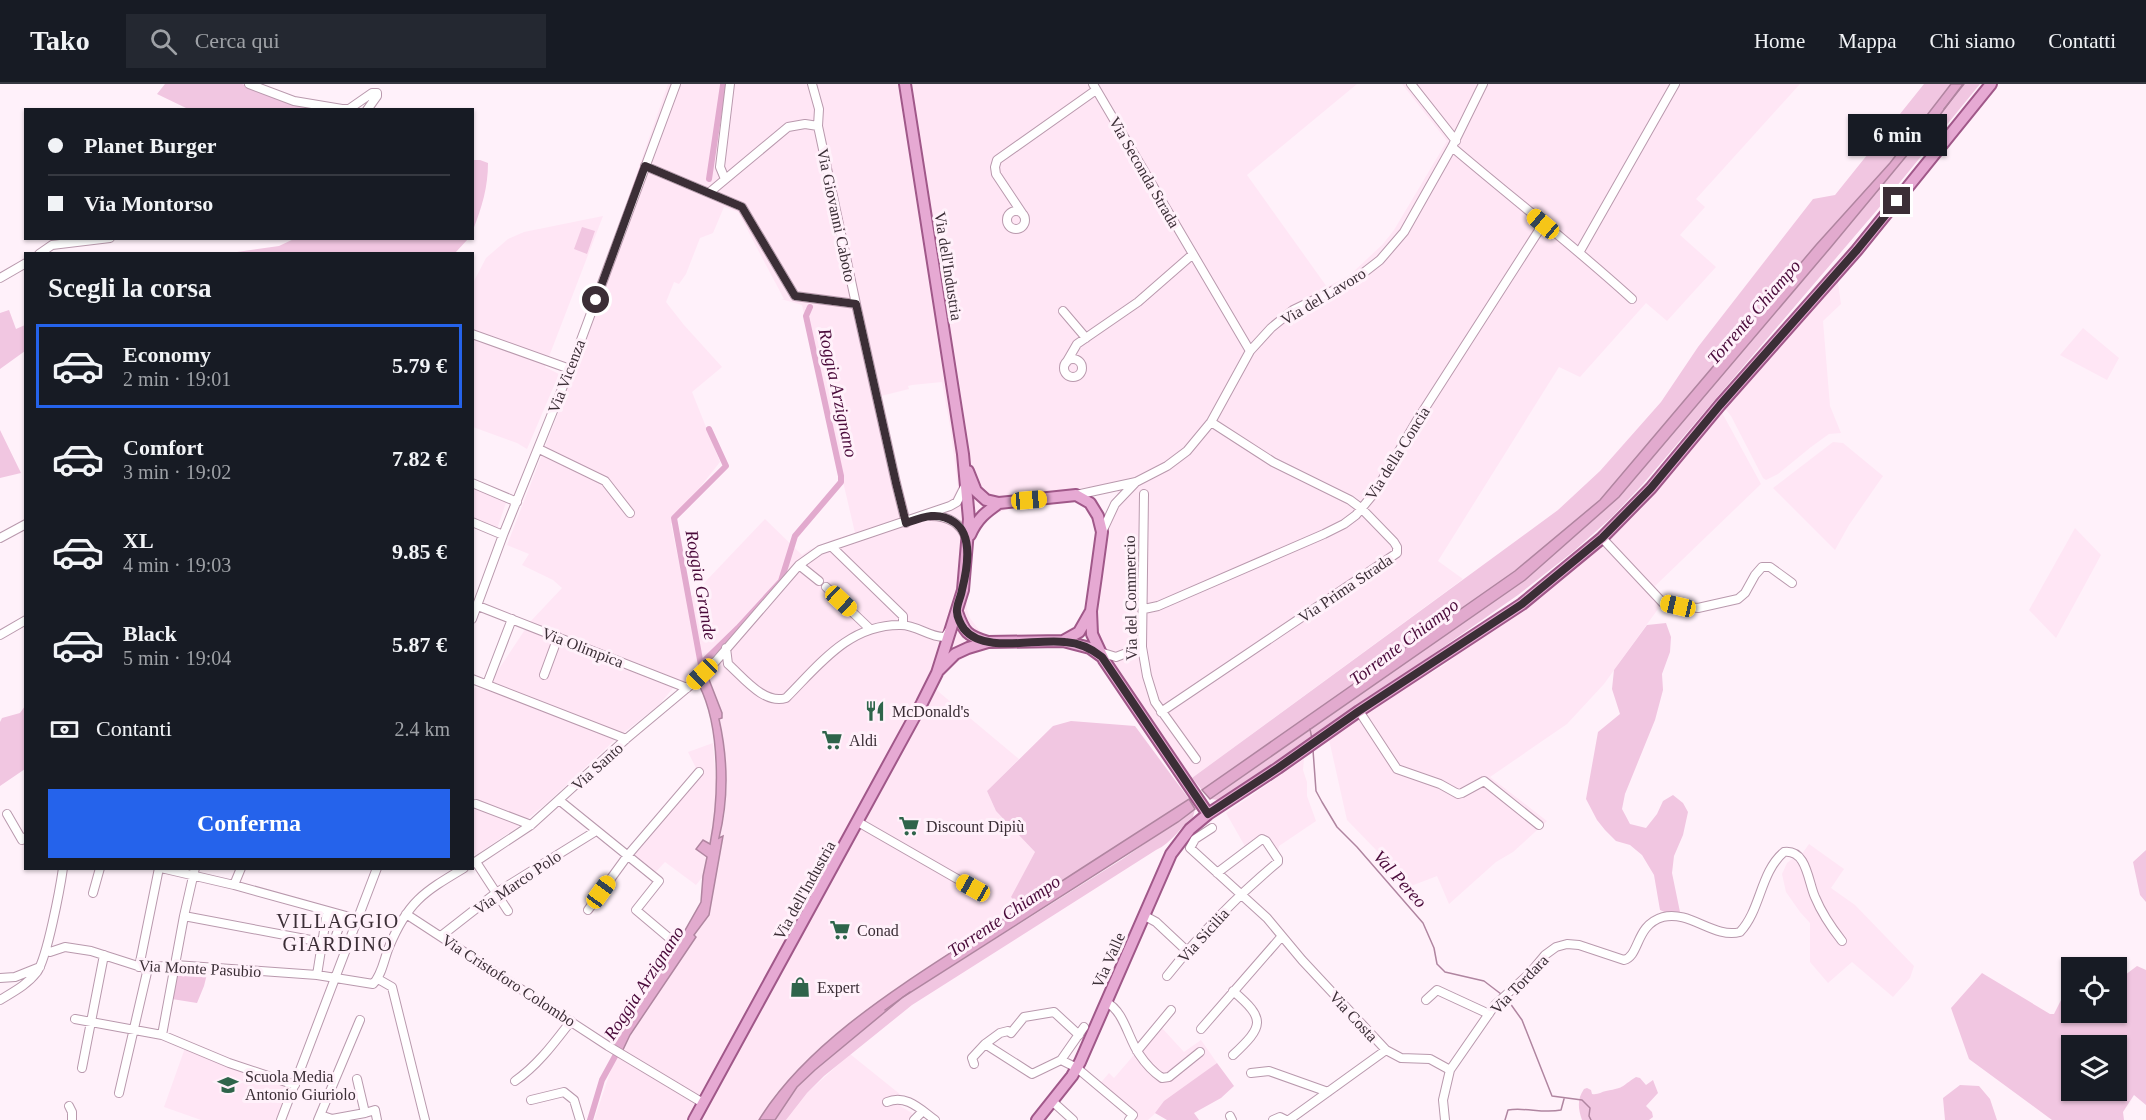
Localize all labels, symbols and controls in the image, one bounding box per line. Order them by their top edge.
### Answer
search box [126,14,546,68]
text: Tako [30,25,90,56]
icon: search [147,25,180,58]
text: Cerca qui [195,28,280,53]
text: Home [1754,29,1805,53]
text: Mappa [1838,29,1897,53]
text: Chi siamo [1930,29,2015,53]
text: Contatti [2048,29,2116,53]
street label: Via Seconda Strada [1106,114,1183,231]
callout: 6 min [1848,114,1946,156]
text: 6 min [1873,124,1922,146]
text: Planet Burger [84,133,217,158]
street label: Via Giovanni Caboto [814,147,859,283]
route end [1883,187,1910,214]
text: Via Montorso [84,191,213,216]
car [1523,206,1563,242]
street label: Via dell'Industria [932,210,965,322]
water label: Torrente Chiampo [1703,256,1805,368]
street label: Via del Lavoro [1278,264,1369,328]
text: Scegli la corsa [48,273,211,303]
route start [582,286,609,313]
water label: Roggia Arzignano [814,326,861,459]
street label: Via Vicenza [545,337,588,415]
icon: car [51,339,105,393]
text: Economy [123,342,211,367]
text: 5.79 € [392,353,447,378]
text: 2 min · 19:01 [123,368,231,390]
street label: Via della Concia [1362,404,1433,503]
icon: car [51,432,105,486]
text: Comfort [123,435,204,460]
text: 7.82 € [392,446,447,471]
text: 3 min · 19:02 [123,461,231,483]
car [1010,489,1048,511]
icon: car [51,525,105,579]
water label: Roggia Grande [681,527,721,642]
text: XL [123,528,154,553]
street label: Via del Commercio [1121,535,1140,661]
text: 9.85 € [392,539,447,564]
street label: Via Prima Strada [1295,551,1395,626]
text: 4 min · 19:03 [123,554,231,576]
car [822,582,860,620]
car [1658,593,1698,619]
water label: Torrente Chiampo [1346,595,1462,689]
icon: car [51,618,105,672]
text: Black [123,621,177,646]
street label: Via Olimpica [539,624,626,672]
text: 5.87 € [392,632,447,657]
text: 5 min · 19:04 [123,647,231,669]
car [683,655,721,693]
restaurant icon: McDonald's [863,699,887,723]
place label: McDonald's [892,703,970,720]
icon: cash [48,713,81,746]
text: Contanti [96,716,172,741]
text: 2.4 km [394,718,450,740]
supermarket icon: Aldi [820,728,844,752]
place label: Aldi [849,732,878,749]
street label: Via Santo [568,739,626,794]
button: Conferma [48,789,450,858]
supermarket icon: Discount Dipiù [897,814,921,838]
place label: Discount Dipiù [926,818,1024,836]
street label: Via dell'Industria [770,838,839,942]
water label: Val Pereo [1369,846,1431,912]
street label: Via Marco Polo [471,847,564,918]
water label: Torrente Chiampo [944,871,1064,961]
car [953,871,993,905]
car [583,872,619,912]
street label: Via Sicilia [1175,905,1232,966]
district label: VILLAGGIO GIARDINO [276,910,400,955]
supermarket icon: Conad [828,918,852,942]
place label: Conad [857,922,899,939]
water label: Roggia Arzignano [599,923,688,1044]
street label: Via Valle [1089,930,1128,990]
street label: Via Cristoforo Colombo [439,931,579,1030]
street label: Via Tordara [1487,951,1552,1017]
street label: Via Monte Pasubio [138,957,262,980]
map controls [2061,957,2127,1101]
button: locate [2061,957,2127,1023]
shop icon: Expert [788,975,812,999]
place label: Expert [817,979,860,997]
street label: Via Costa [1326,988,1381,1045]
button: layers [2061,1035,2127,1101]
place label: Scuola Media Antonio Giuriolo [245,1068,356,1103]
school or university icon: Scuola Media Antonio Giuriolo [216,1073,240,1097]

